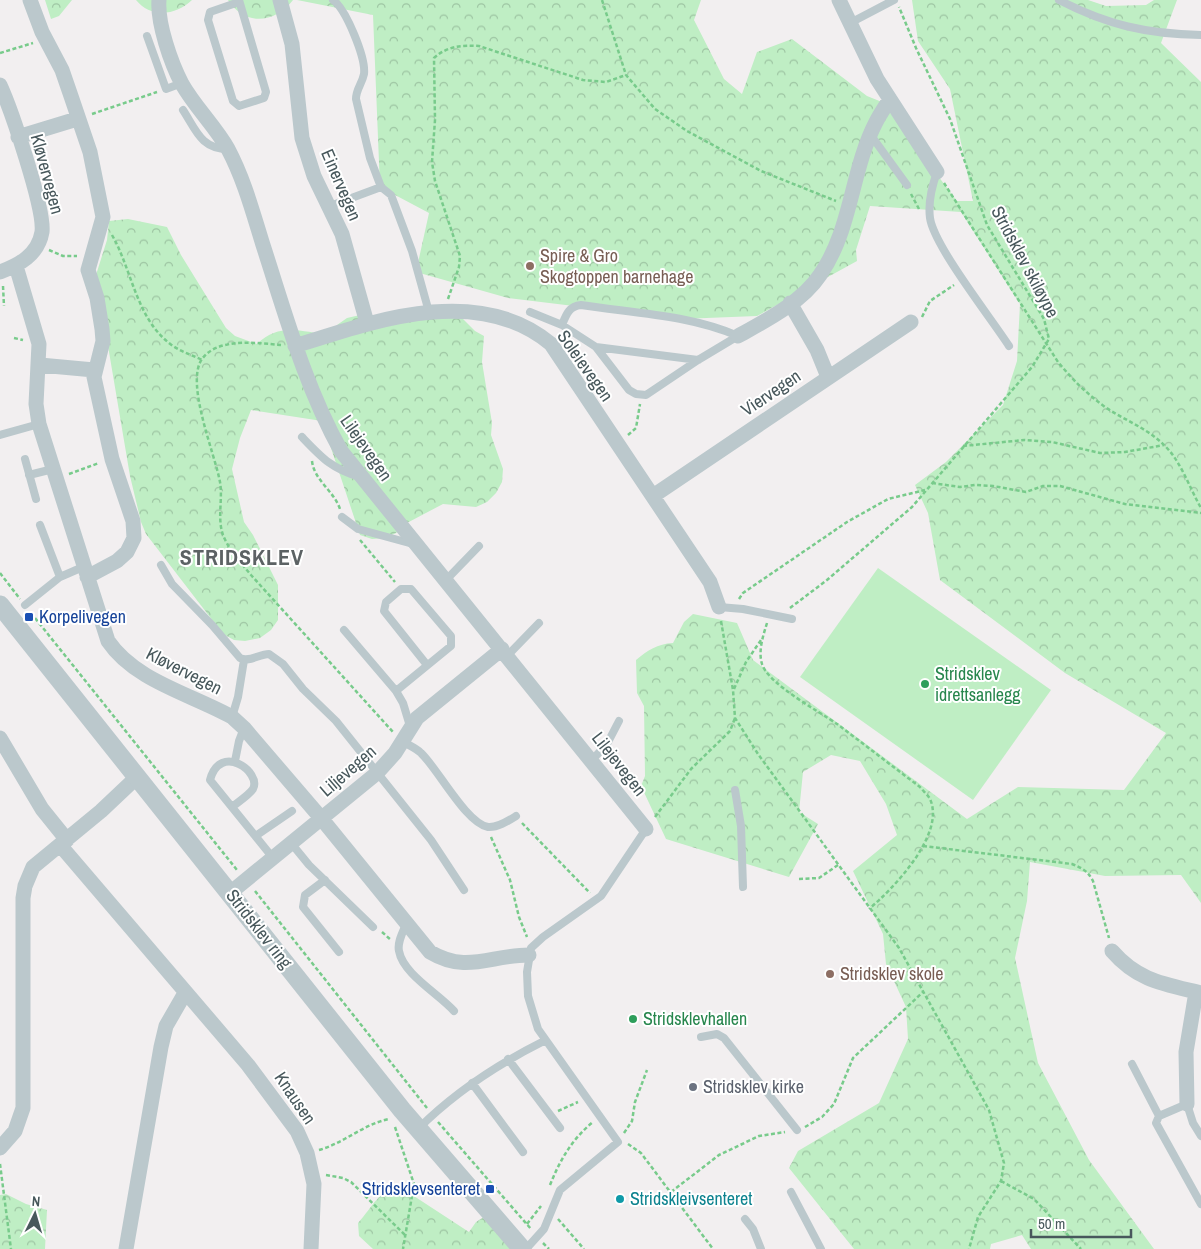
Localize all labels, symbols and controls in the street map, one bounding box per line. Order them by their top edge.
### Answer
street label: Kløvervegen [25,131,70,217]
street label: Einervegen [315,145,368,224]
street label: Stridsklev skiløype [986,202,1065,322]
place label: Spire & Gro Skogtoppen barnehage [540,243,693,289]
marker: Spire & Gro Skogtoppen barnehage [524,260,536,272]
street label: Soleievegen [552,325,619,406]
street label: Viervegen [736,363,806,422]
street label: Lilejevegen [335,410,398,486]
district label: STRIDSKLEV [180,542,304,572]
place label: Korpelivegen [39,604,126,629]
marker: Korpelivegen [23,611,35,623]
street label: Kløvervegen [142,641,226,700]
place label: Stridsklev idrettsanlegg [935,661,1021,707]
marker: Stridsklev idrettsanlegg [919,678,931,690]
street label: Lilejevegen [586,726,652,801]
street label: Liljevegen [314,739,381,802]
street label: Stridsklev ring [221,884,299,974]
place label: Stridsklev skole [840,961,943,986]
marker: Stridsklev skole [824,968,836,980]
place label: Stridsklevhallen [643,1006,747,1031]
marker: Stridsklevhallen [627,1013,639,1025]
street label: Knausen [269,1067,322,1129]
place label: Stridsklev kirke [703,1074,804,1099]
marker: Stridsklev kirke [687,1081,699,1093]
place label: Stridsklevsenteret [362,1176,480,1201]
marker: Stridsklevsenteret [484,1183,496,1195]
place label: Stridskleivsenteret [630,1186,752,1211]
north arrow [10,1189,60,1239]
text: N [31,1192,41,1210]
marker: Stridskleivsenteret [614,1193,626,1205]
scale bar [1031,1206,1131,1238]
text: 50 m [1038,1213,1065,1234]

